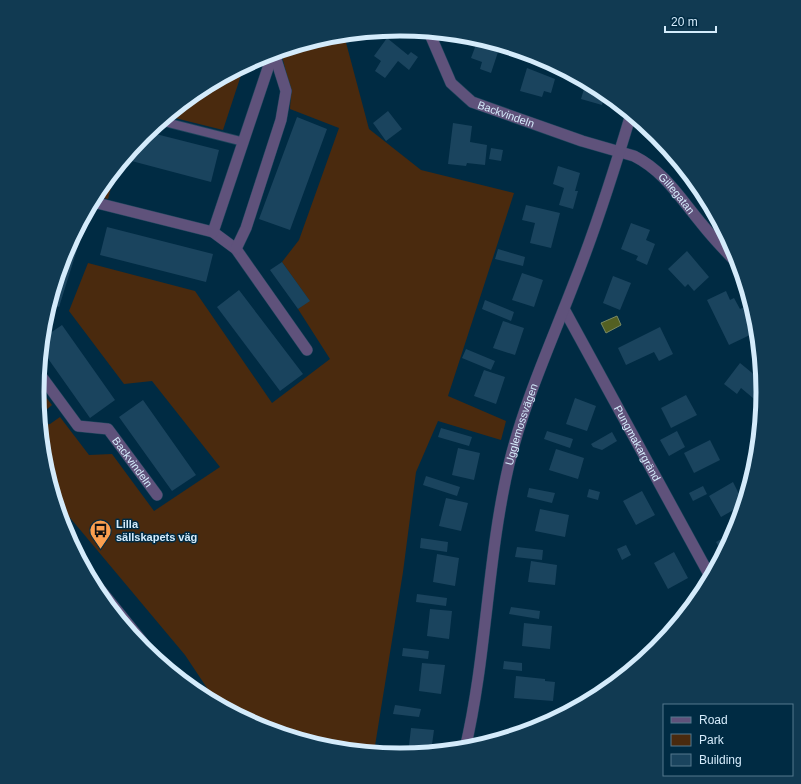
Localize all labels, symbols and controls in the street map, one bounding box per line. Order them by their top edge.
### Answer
scale bar [665,8,716,34]
text: 20 m [671,15,698,29]
street label: Backvindeln [476,99,536,130]
street label: Gillegatan [656,171,697,216]
street label: Ugglemossvägen [503,382,540,466]
street label: Pungmakargränd [612,403,663,483]
street label: Backvindeln [110,435,155,489]
bus stop icon: Lilla sällskapets väg [88,517,114,550]
place label: Lilla sällskapets väg [116,518,197,543]
legend [663,704,793,776]
text: Road [699,713,728,727]
text: Park [699,733,725,747]
text: Building [699,753,742,767]

